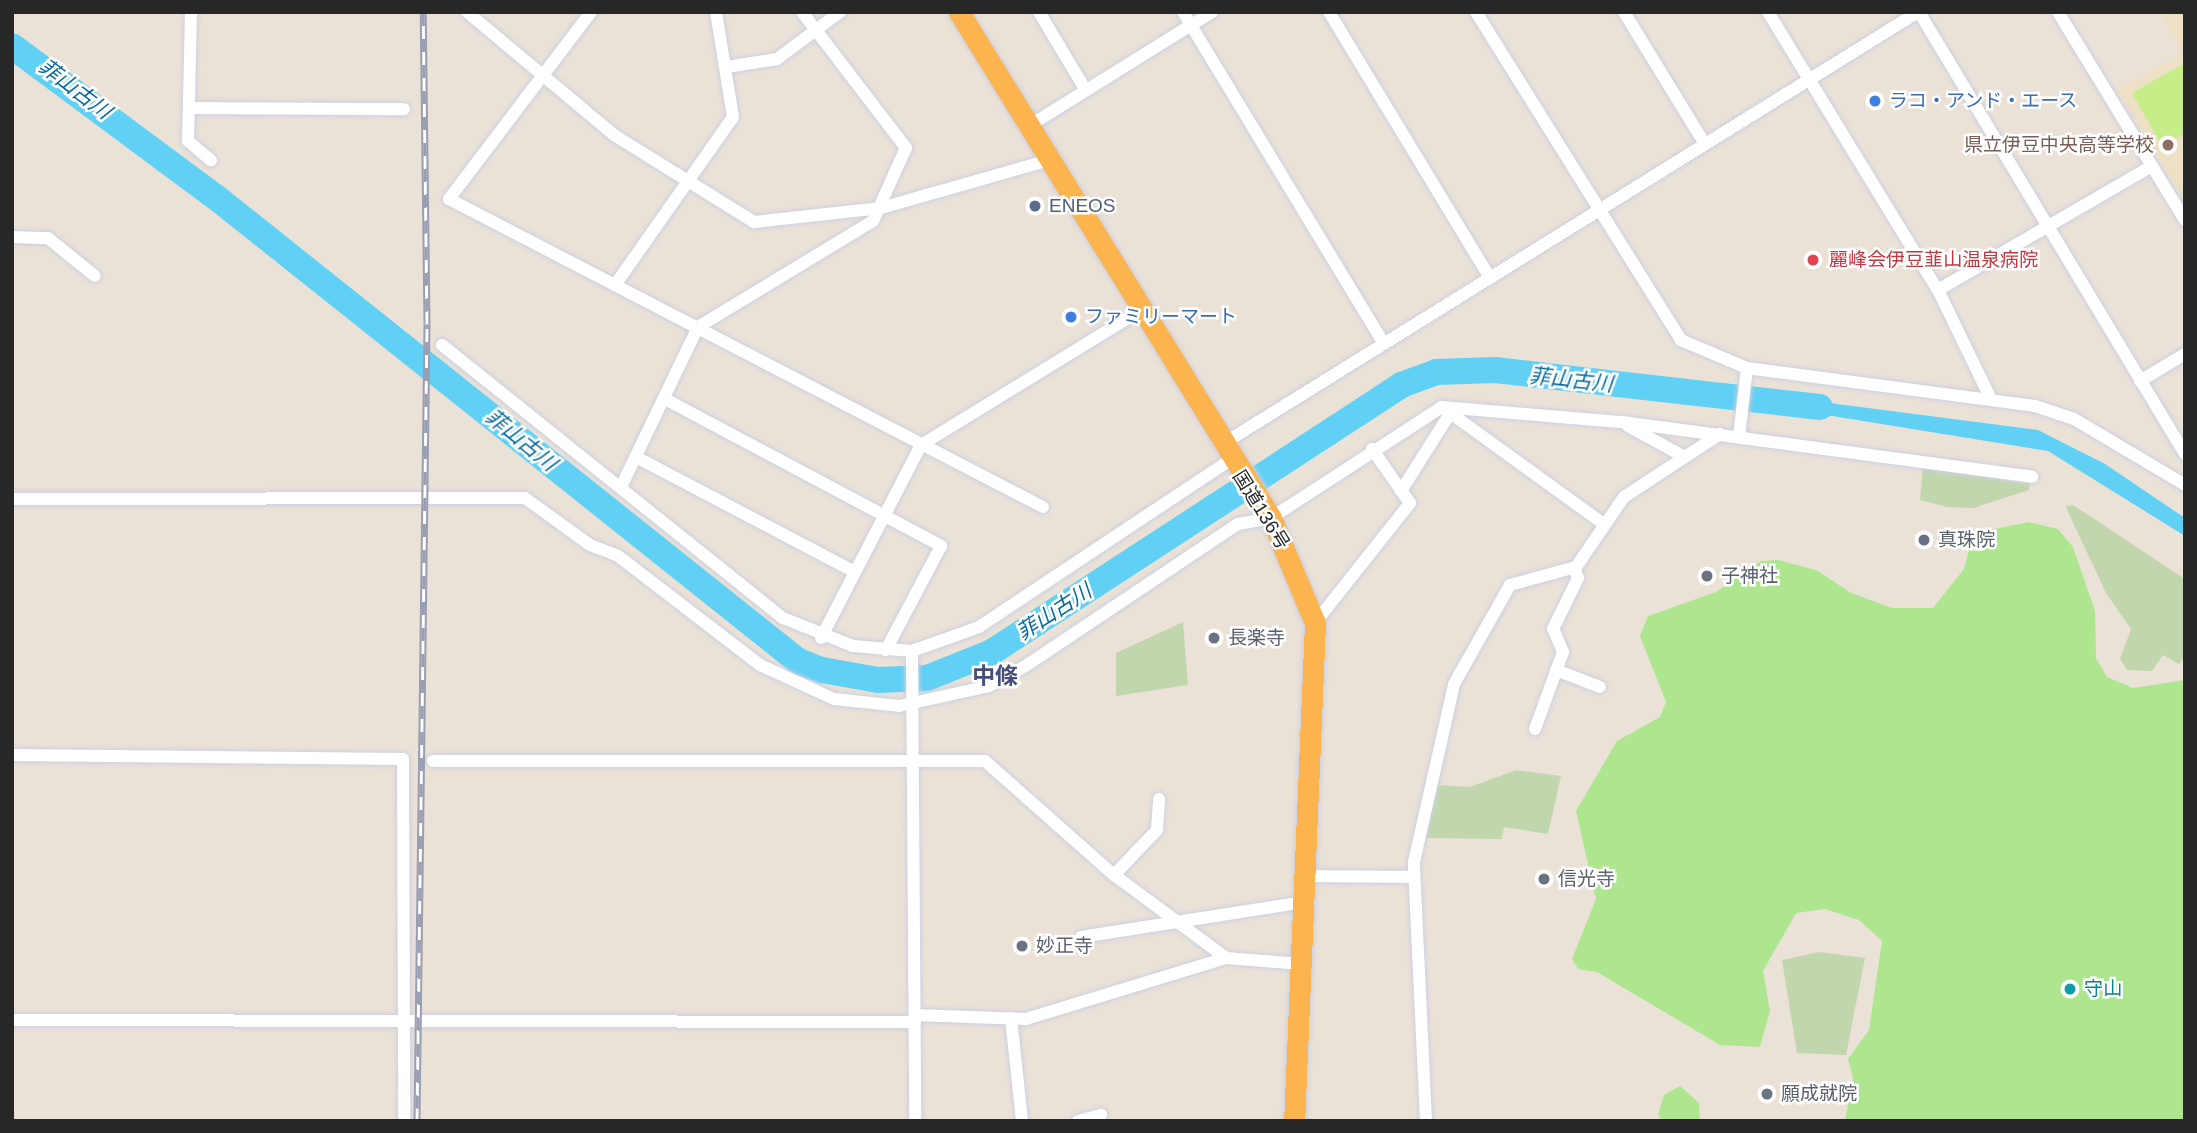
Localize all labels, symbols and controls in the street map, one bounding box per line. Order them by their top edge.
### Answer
water label: 菲山古川 [34,54,116,124]
place label: ラコ・アンド・エース [1889,90,2079,112]
marker: ラコ・アンド・エース [1867,93,1883,109]
place label: 県立伊豆中央高等学校 [1964,134,2154,156]
marker: 県立伊豆中央高等学校 [2160,137,2176,153]
place label: ENEOS [1049,195,1116,217]
marker: ENEOS [1027,198,1043,214]
place label: 麗峰会伊豆韮山温泉病院 [1829,249,2038,271]
marker: 麗峰会伊豆韮山温泉病院 [1803,250,1823,270]
place label: ファミリーマート [1085,306,1237,328]
marker: ファミリーマート [1063,309,1079,325]
water label: 菲山古川 [1528,363,1614,397]
water label: 菲山古川 [480,404,562,476]
street label: 国道136号 [1228,466,1294,554]
place label: 真珠院 [1938,529,1995,551]
marker: 真珠院 [1916,532,1932,548]
place label: 子神社 [1721,565,1778,587]
marker: 子神社 [1699,568,1715,584]
water label: 菲山古川 [1012,579,1096,645]
place label: 長楽寺 [1228,627,1285,649]
marker: 長楽寺 [1206,630,1222,646]
district label: 中條 [972,662,1018,690]
place label: 信光寺 [1558,868,1615,890]
marker: 信光寺 [1536,871,1552,887]
place label: 妙正寺 [1036,935,1093,957]
marker: 妙正寺 [1014,938,1030,954]
place label: 守山 [2084,978,2122,1000]
marker: 守山 [2062,981,2078,997]
place label: 願成就院 [1781,1083,1857,1105]
marker: 願成就院 [1759,1086,1775,1102]

